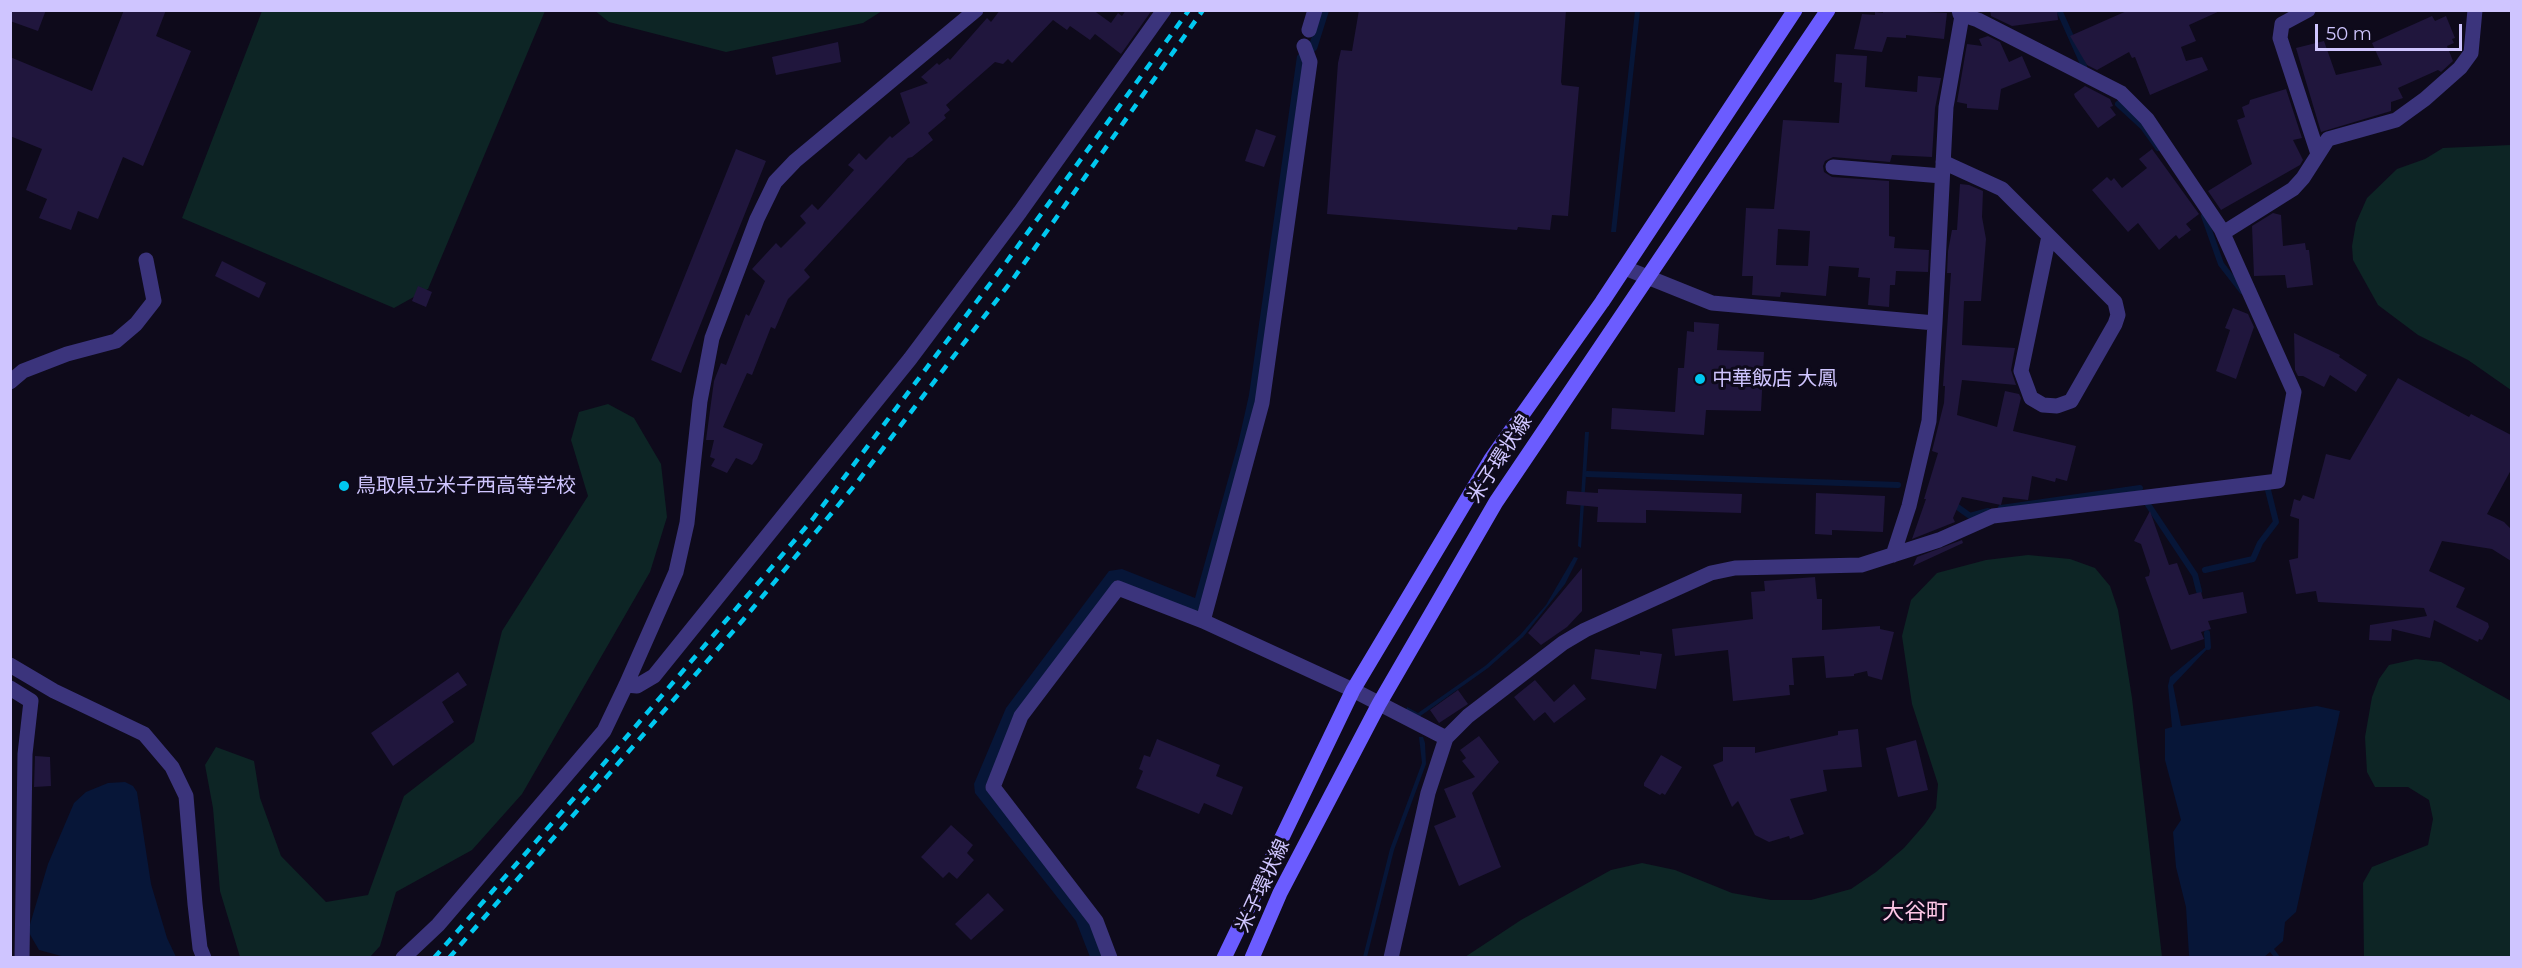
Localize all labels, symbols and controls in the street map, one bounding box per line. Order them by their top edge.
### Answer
scale bar [2318,12,2465,50]
text: 50 m [2326,23,2372,45]
place label: 中華飯店 大鳳 [1712,367,1837,391]
marker: 中華飯店 大鳳 [1693,372,1707,386]
street label: 米子環状線 [1463,411,1537,507]
place label: 鳥取県立米子西高等学校 [356,474,576,498]
marker: 鳥取県立米子西高等学校 [337,479,351,493]
street label: 米子環状線 [1231,836,1295,936]
district label: 大谷町 [1882,900,1948,926]

